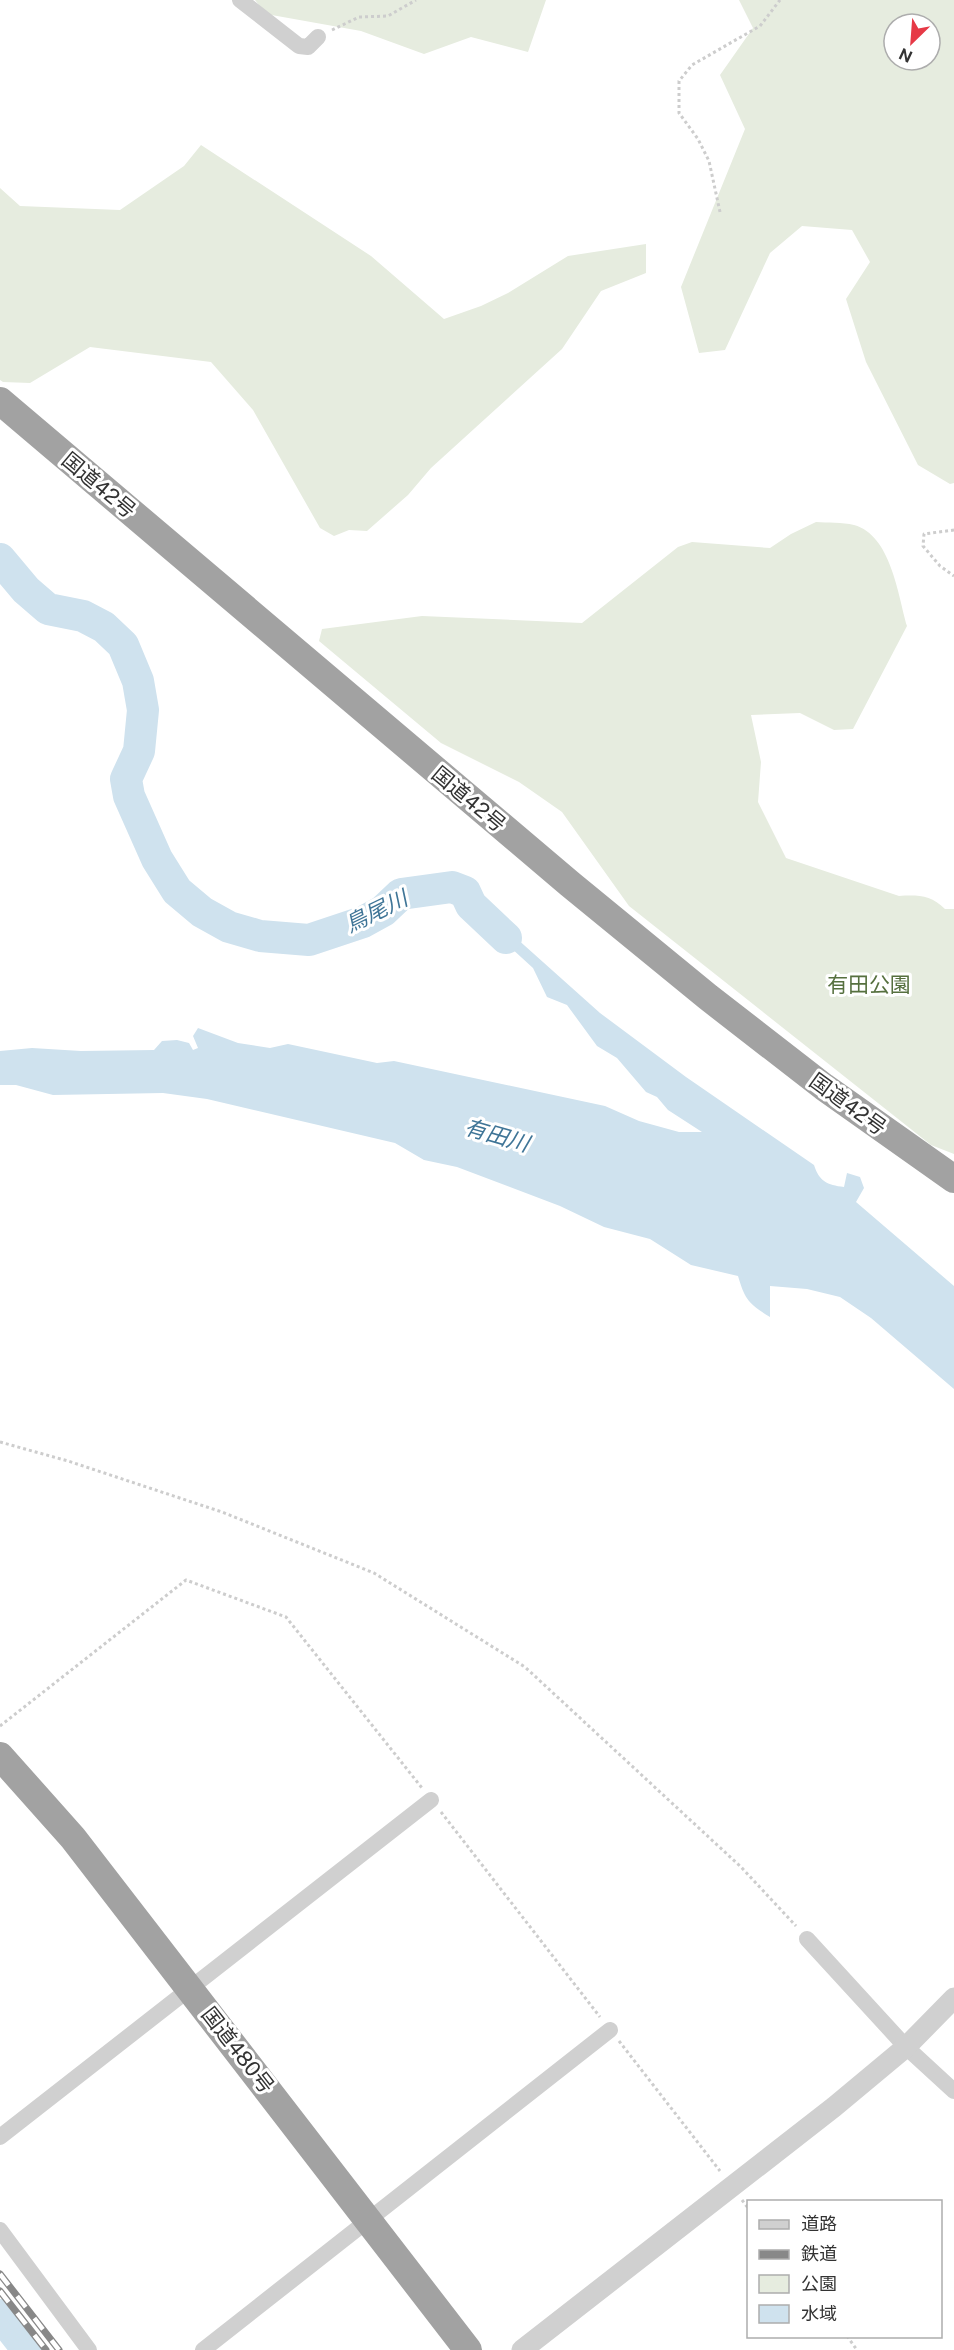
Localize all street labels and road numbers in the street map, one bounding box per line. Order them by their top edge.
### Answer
street label: 国道42号 [57,447,141,523]
street label: 国道42号 [427,761,511,837]
street label: 国道42号 [805,1068,891,1140]
street label: 国道480号 [197,2002,279,2098]

